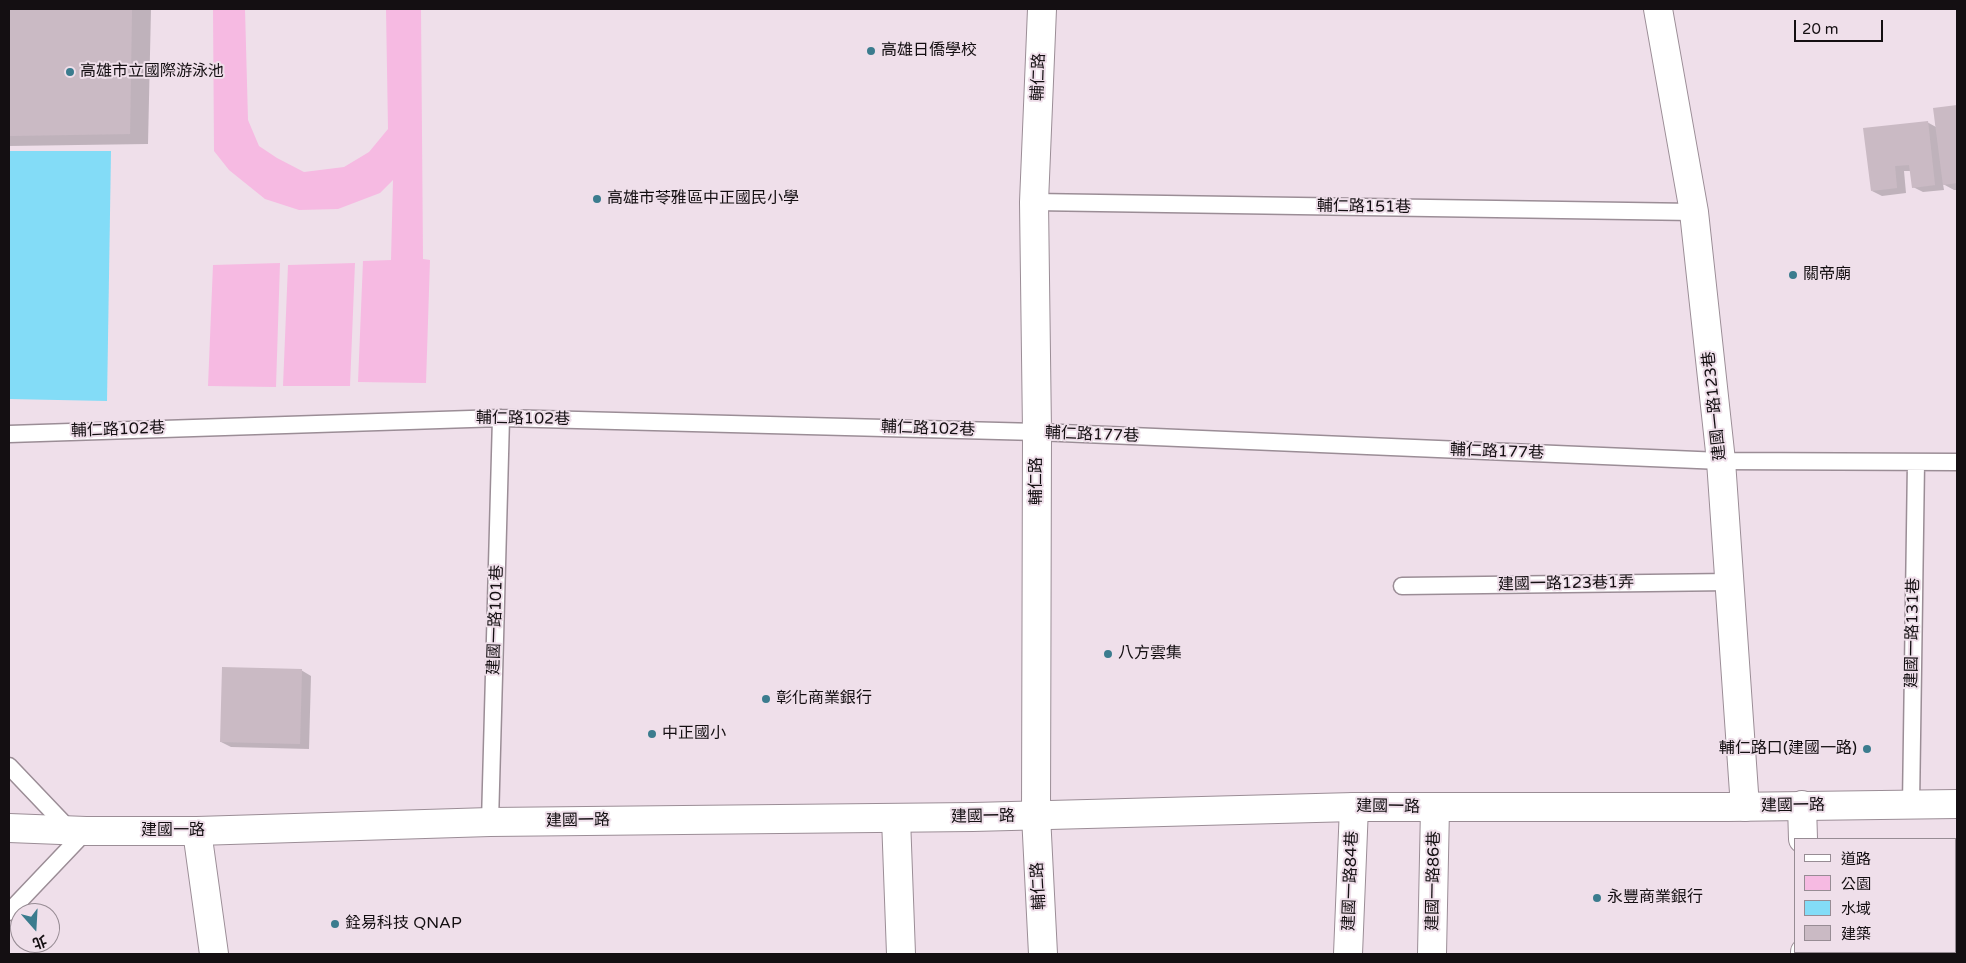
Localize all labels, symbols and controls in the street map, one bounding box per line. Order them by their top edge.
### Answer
scale bar [1796,10,1885,42]
text: 20 m [1802,20,1839,38]
place label: 高雄日僑學校 [881,41,977,61]
marker: 高雄日僑學校 [865,45,877,57]
street label: 輔仁路 [1029,53,1049,101]
place label: 高雄市立國際游泳池 [80,62,224,82]
marker: 高雄市立國際游泳池 [64,66,76,78]
place label: 高雄市苓雅區中正國民小學 [607,189,799,209]
marker: 高雄市苓雅區中正國民小學 [591,193,603,205]
street label: 輔仁路151巷 [1317,197,1411,217]
place label: 關帝廟 [1803,265,1851,285]
marker: 關帝廟 [1787,269,1799,281]
street label: 建國一路123巷 [1700,350,1730,462]
street label: 輔仁路102巷 [476,409,570,429]
street label: 輔仁路102巷 [881,418,975,440]
street label: 輔仁路102巷 [71,419,165,441]
street label: 輔仁路177巷 [1045,424,1139,446]
street label: 輔仁路177巷 [1450,441,1544,463]
street label: 輔仁路 [1027,457,1047,505]
street label: 建國一路101巷 [484,565,508,675]
street label: 建國一路123巷1弄 [1498,573,1634,595]
street label: 建國一路131巷 [1902,578,1924,688]
place label: 八方雲集 [1118,644,1182,664]
marker: 八方雲集 [1102,648,1114,660]
place label: 彰化商業銀行 [776,689,872,709]
marker: 彰化商業銀行 [760,693,772,705]
place label: 中正國小 [662,724,726,744]
marker: 中正國小 [646,728,658,740]
place label: 輔仁路口(建國一路) [1719,739,1857,759]
marker: 輔仁路口(建國一路) [1861,743,1873,755]
street label: 建國一路 [1761,796,1825,816]
street label: 建國一路 [1356,797,1420,817]
street label: 建國一路 [951,807,1015,827]
street label: 建國一路 [546,811,610,831]
street label: 建國一路 [141,821,205,841]
street label: 建國一路84巷 [1340,831,1362,931]
street label: 建國一路86巷 [1424,831,1444,931]
legend [1794,838,1956,953]
text: 道路 [1841,850,1871,868]
street label: 輔仁路 [1028,862,1050,910]
text: 公園 [1841,875,1871,893]
place label: 永豐商業銀行 [1607,888,1703,908]
marker: 永豐商業銀行 [1591,892,1603,904]
text: 水域 [1841,900,1871,918]
north arrow [10,903,60,953]
place label: 銓易科技 QNAP [345,914,462,934]
marker: 銓易科技 QNAP [329,918,341,930]
text: 建築 [1841,925,1871,943]
text: 北 [30,931,49,952]

